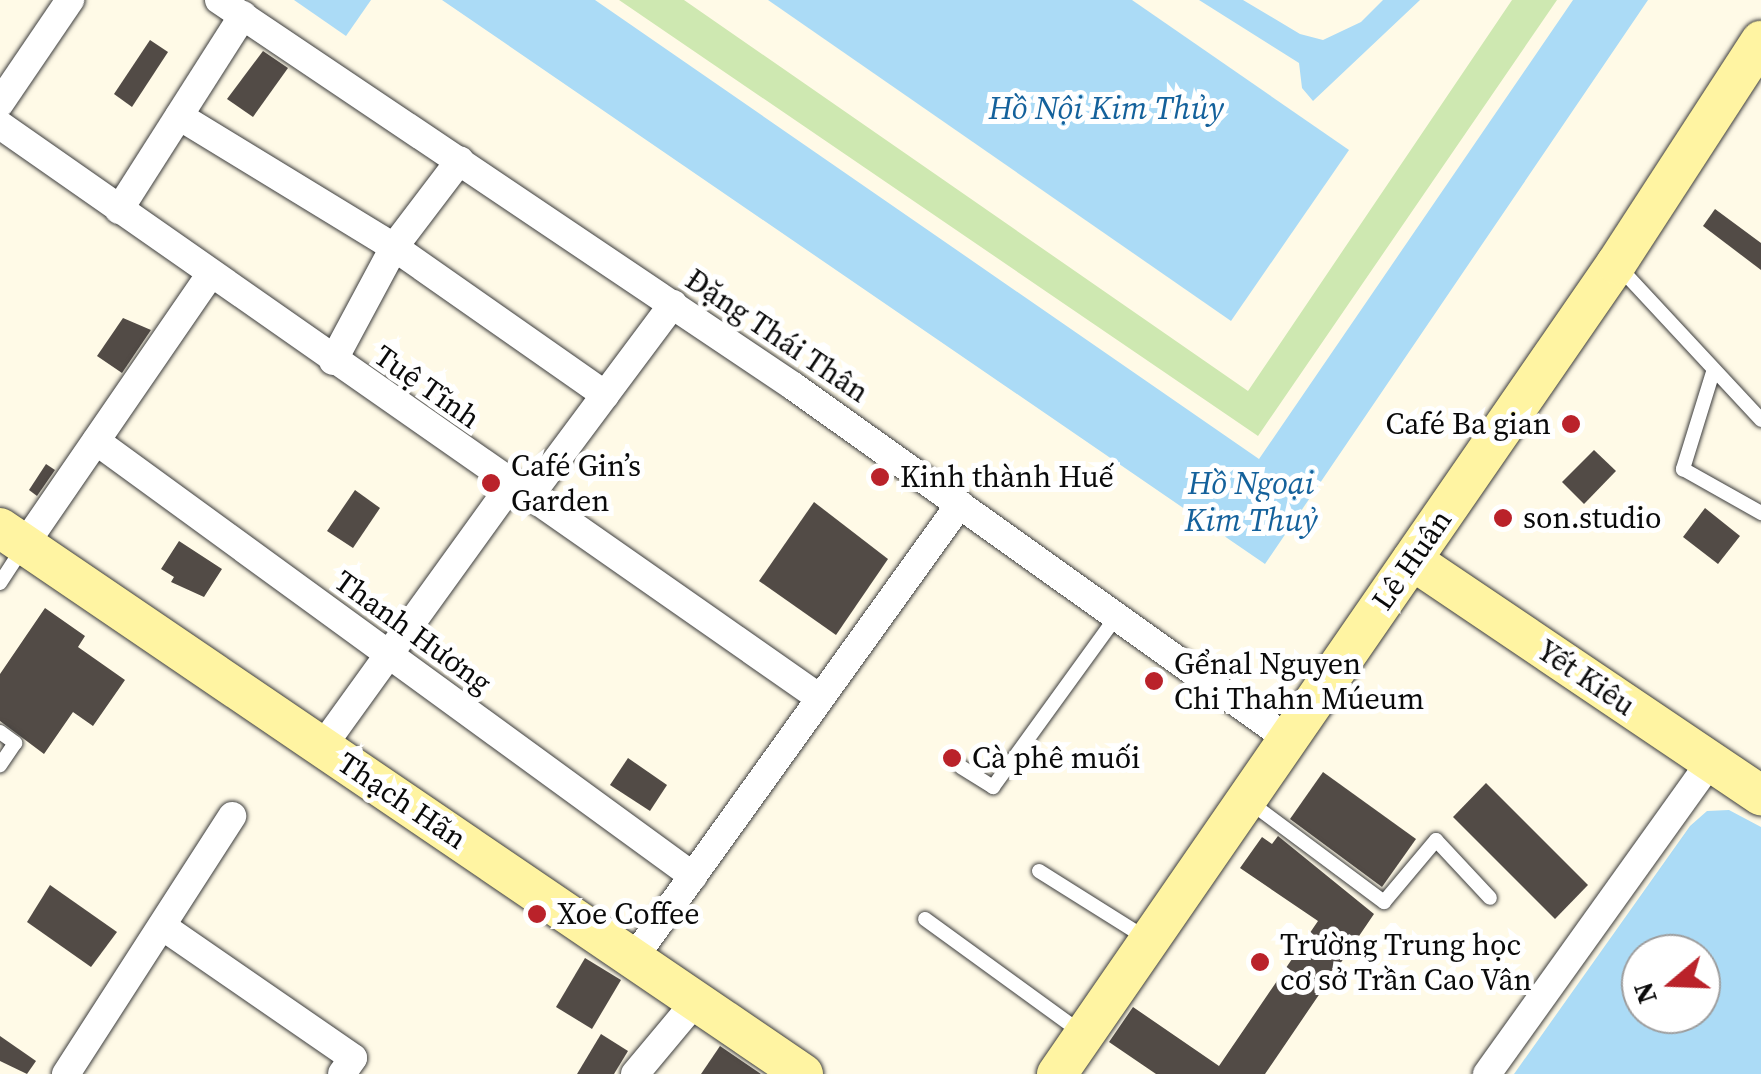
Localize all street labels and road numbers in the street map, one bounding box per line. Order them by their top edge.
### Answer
street label: Đặng Thái Thân [678,261,876,411]
street label: Tuệ Tĩnh [367,338,487,436]
street label: Lê Huân [1365,503,1459,617]
street label: Thanh Hương [328,563,498,701]
street label: Yết Kiêu [1530,632,1642,724]
street label: Thạch Hãn [331,745,473,857]

